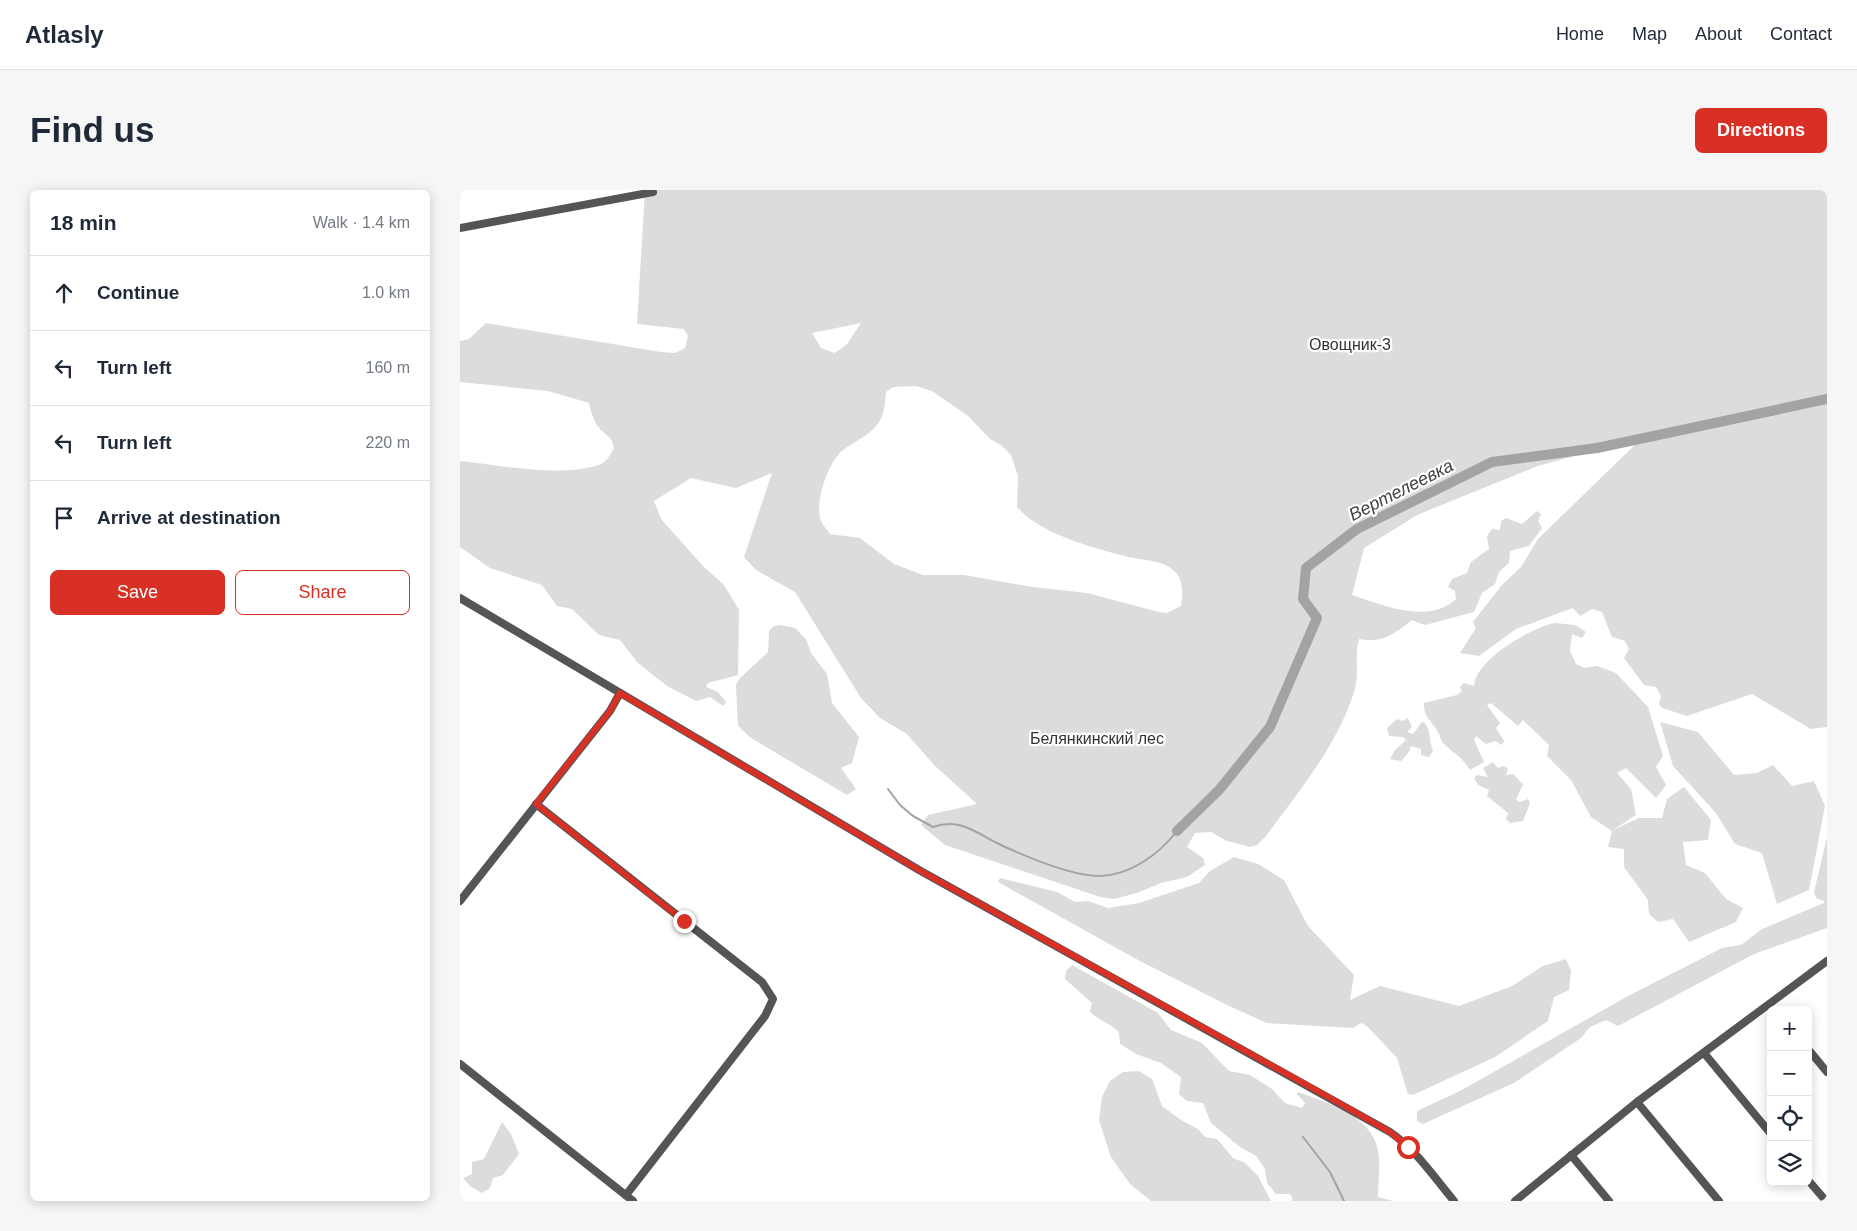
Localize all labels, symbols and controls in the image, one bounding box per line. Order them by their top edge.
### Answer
text: Atlasly [25,21,104,48]
text: Home [1556,24,1604,44]
text: Map [1632,24,1667,44]
text: About [1695,24,1742,44]
text: Contact [1770,24,1832,44]
button: Directions [1695,108,1827,153]
text: Find us [30,110,154,149]
text: 18 min [50,211,117,234]
text: Walk · 1.4 km [313,214,410,231]
icon: ahead [50,279,78,307]
text: Continue [97,282,179,303]
text: 1.0 km [362,284,410,301]
park label: Овощник-3 [1309,336,1391,353]
icon: left [50,354,78,382]
text: Turn left [97,357,172,378]
text: 160 m [366,359,410,376]
icon: left [50,429,78,457]
text: Turn left [97,432,172,453]
text: 220 m [366,434,410,451]
water label: Вертелеевка [1345,455,1457,525]
icon: arrive [50,504,78,532]
text: Arrive at destination [97,507,281,528]
button: Save [50,570,225,615]
button: Share [235,570,410,615]
park label: Белянкинский лес [1030,730,1164,747]
route end [673,910,696,933]
map controls [1767,1006,1812,1186]
button: + [1767,1006,1812,1051]
button: − [1767,1051,1812,1096]
button: locate [1767,1096,1812,1141]
route start [1397,1136,1420,1159]
button: layers [1767,1141,1812,1186]

